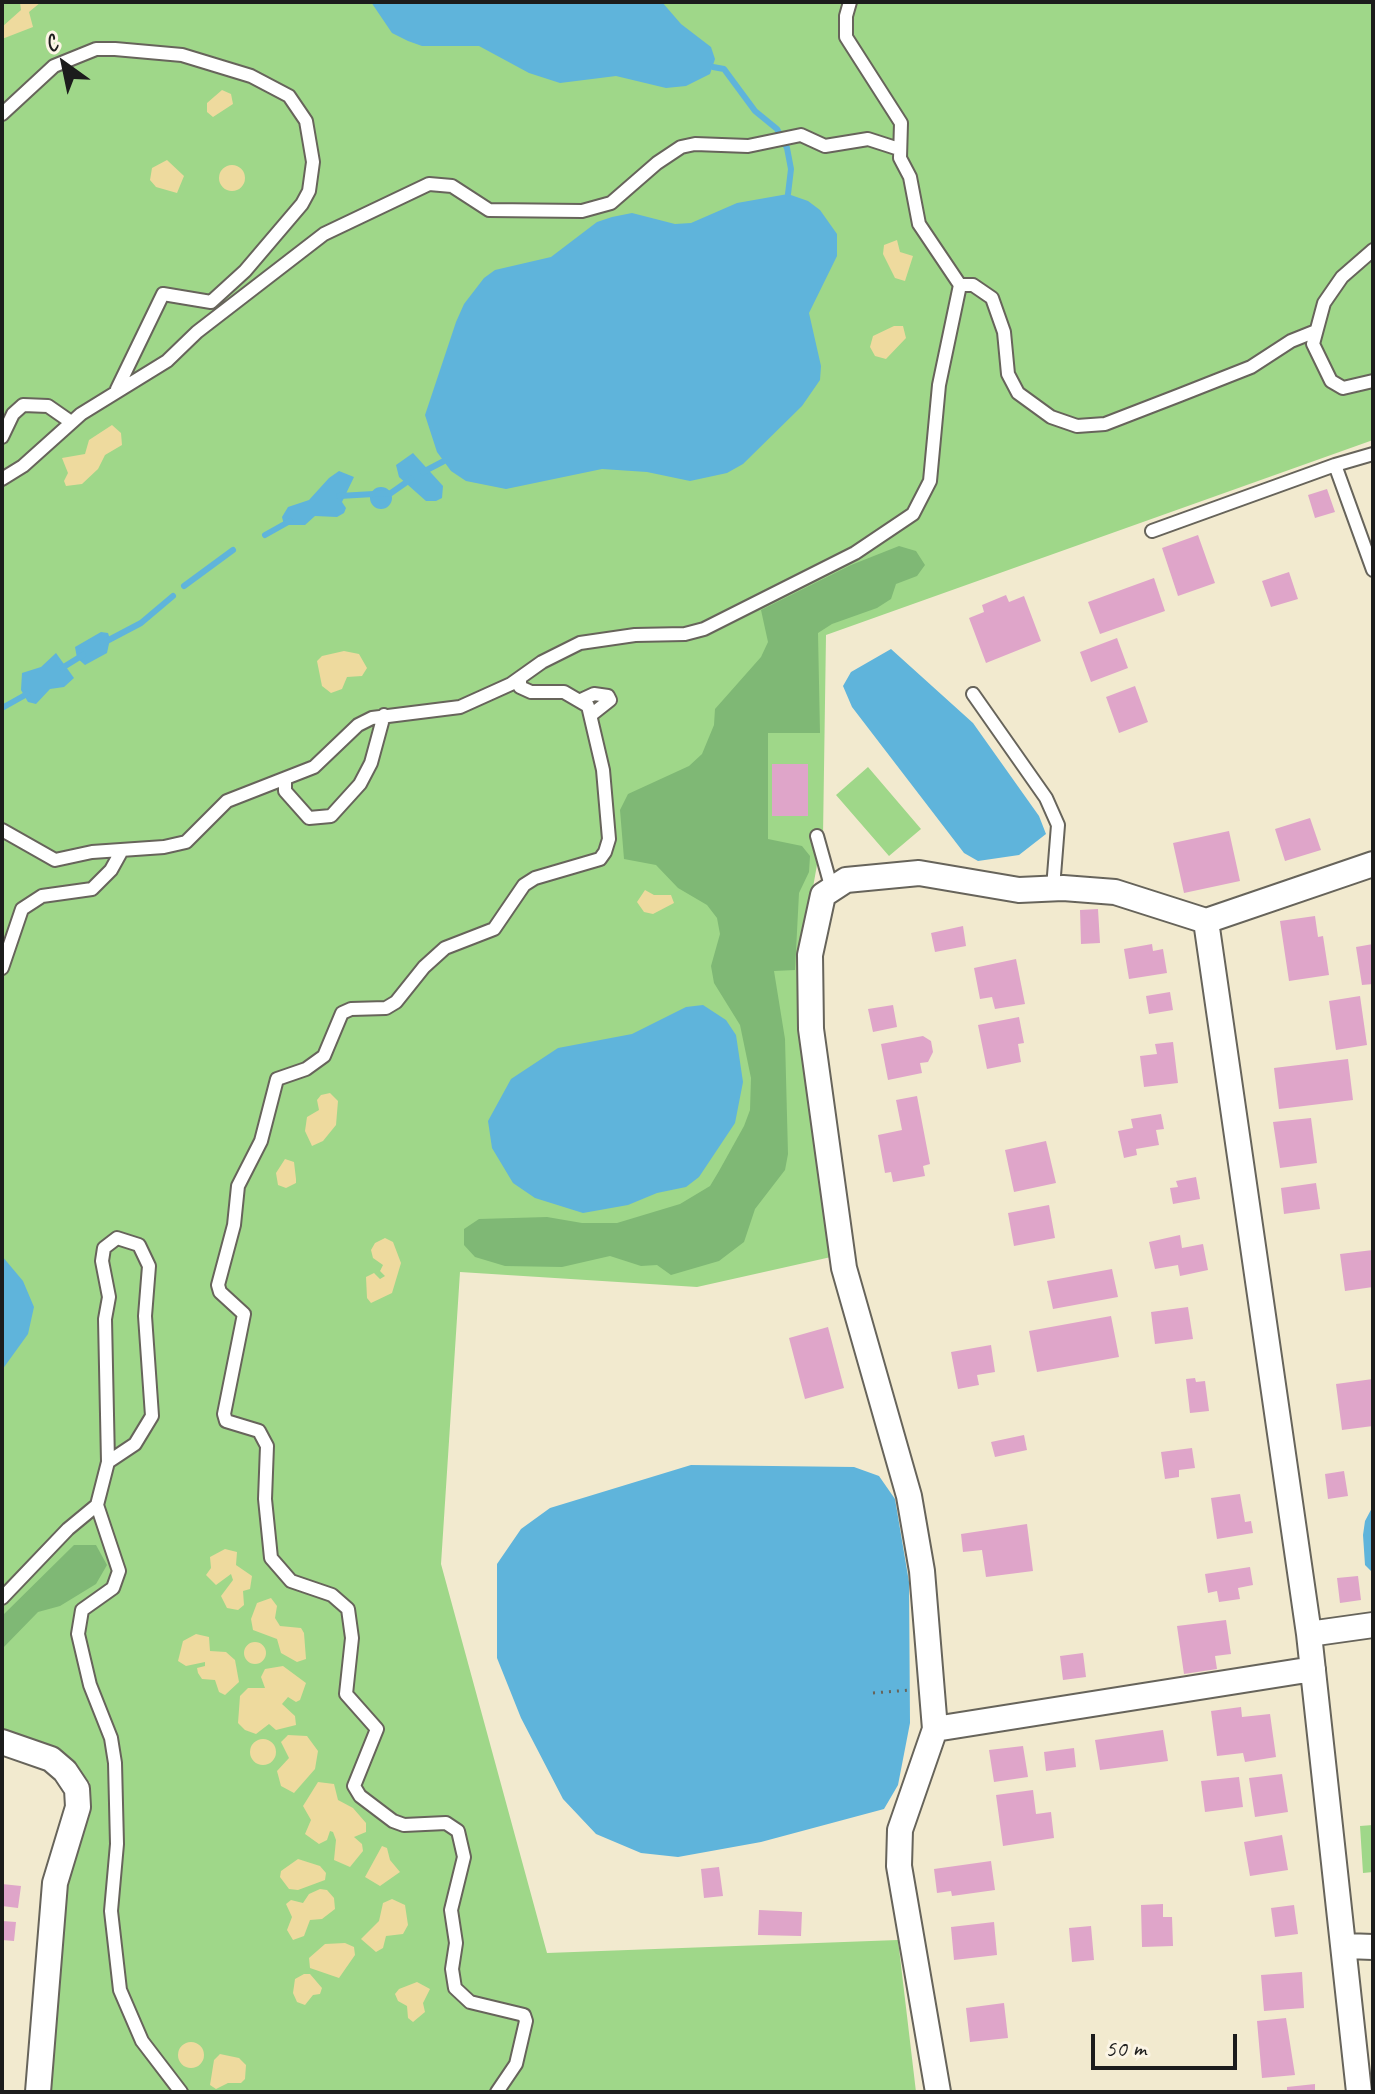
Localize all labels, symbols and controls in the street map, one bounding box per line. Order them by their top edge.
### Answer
north arrow [24,24,104,104]
text: С [39,29,63,59]
scale bar [1095,2018,1241,2068]
text: 50 m [1105,2033,1146,2063]

